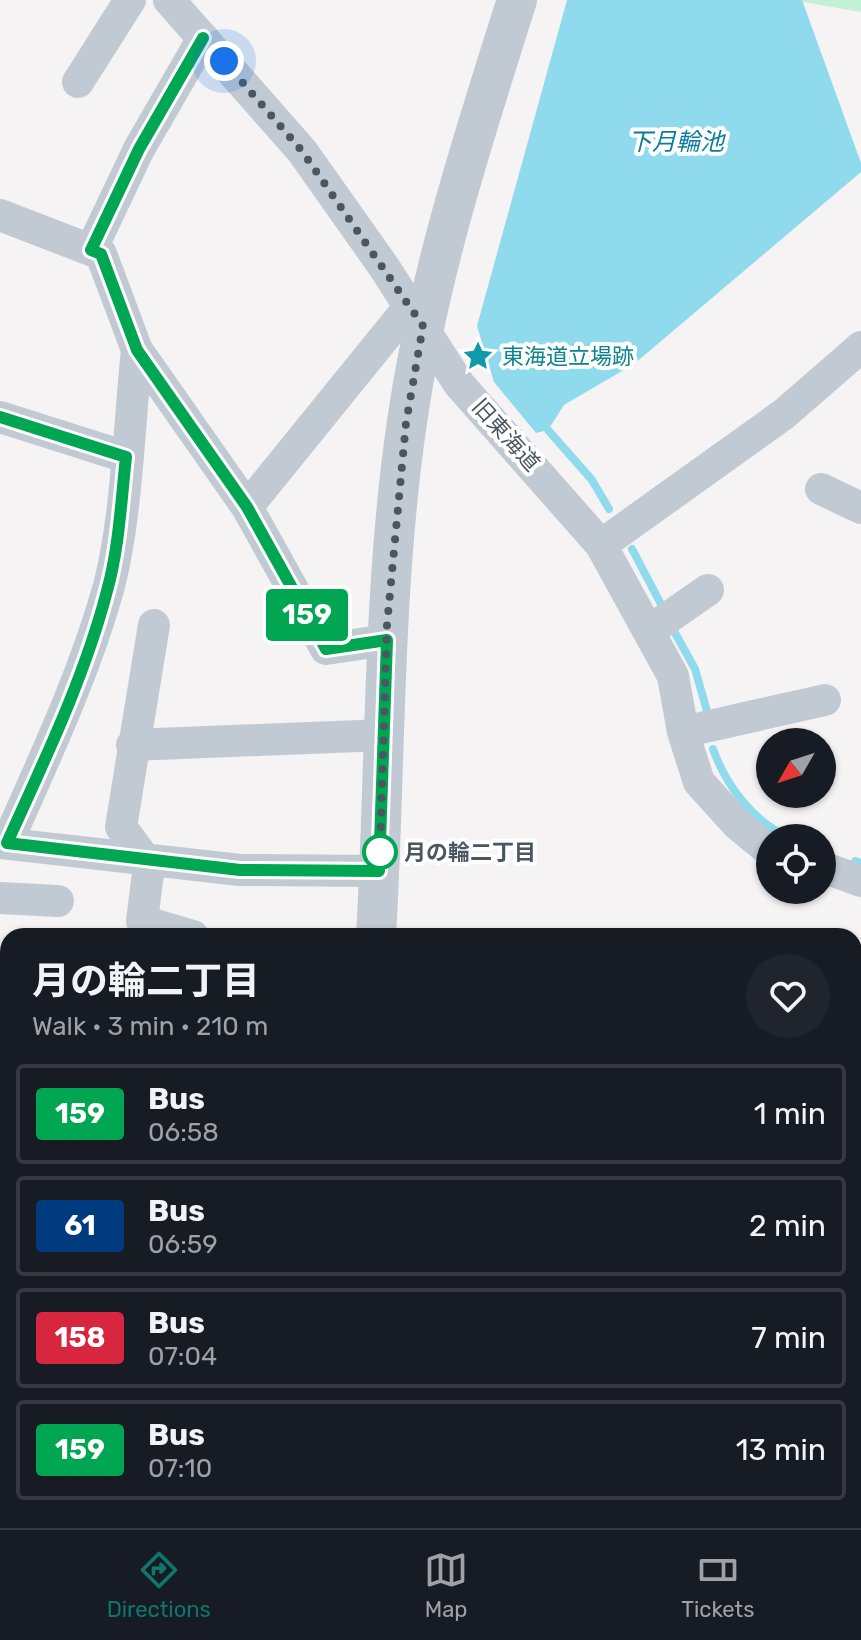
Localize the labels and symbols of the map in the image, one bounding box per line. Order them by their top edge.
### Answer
your location [204,41,244,81]
water label: 下月輪池 [628,128,726,156]
place icon: 東海道立場跡 [461,339,495,373]
place label: 東海道立場跡 [502,343,634,370]
street label: 旧東海道 [467,393,545,477]
line badge: 159 [261,589,353,641]
north arrow [756,728,836,808]
marker: 月の輪二丁目 [363,835,397,869]
place label: 月の輪二丁目 [404,839,536,866]

